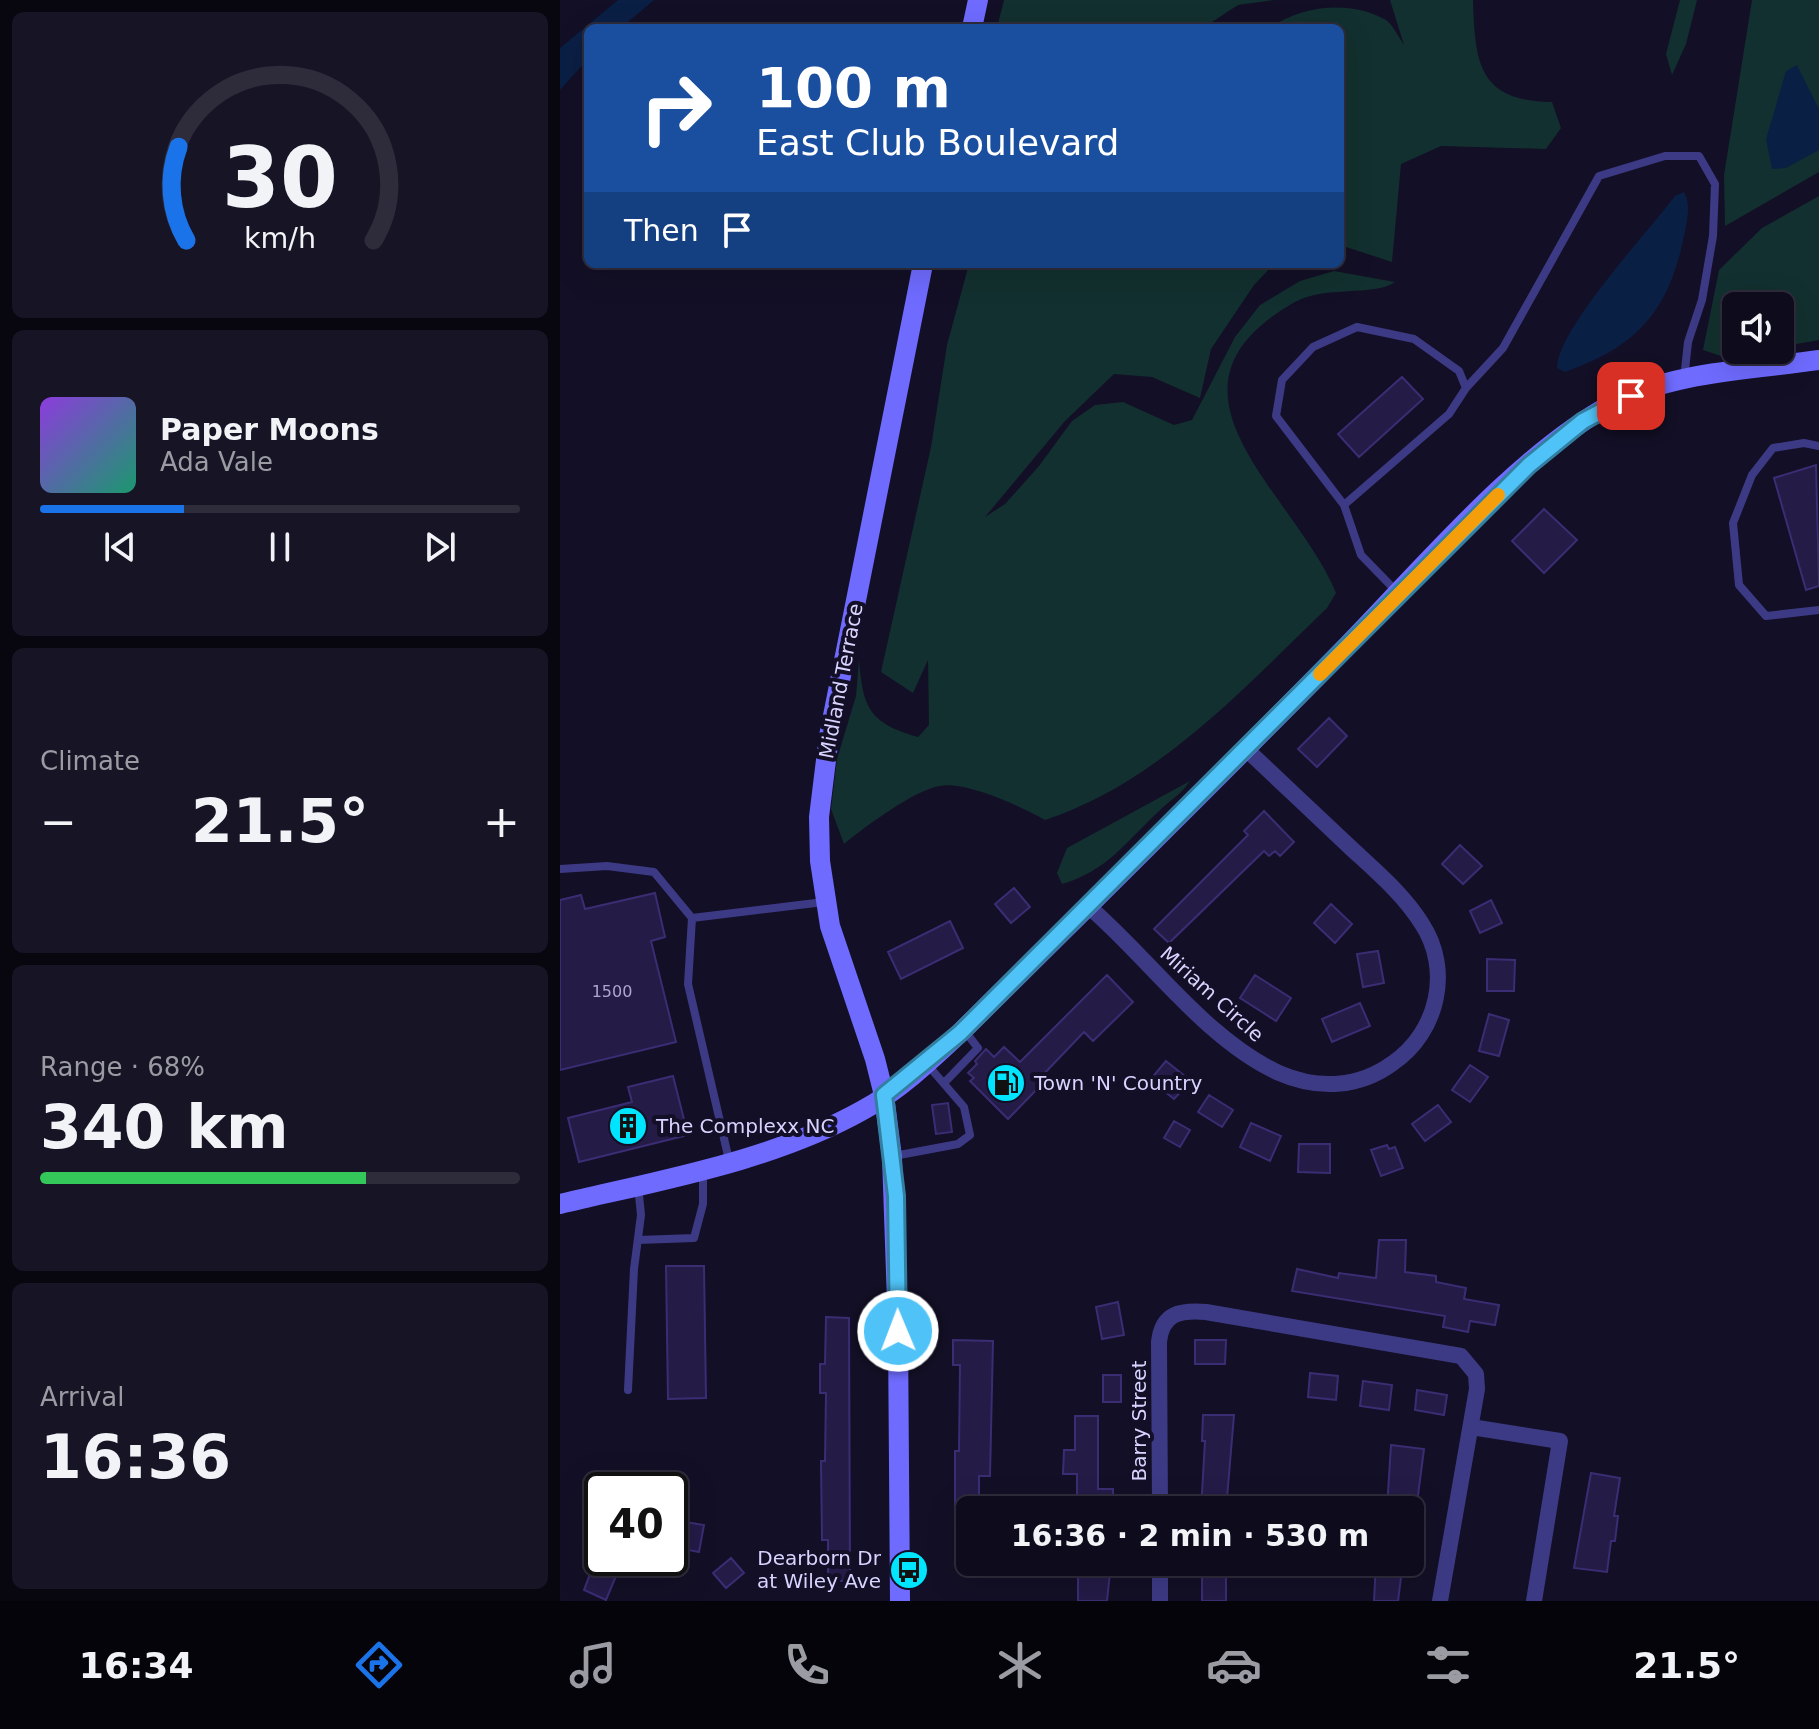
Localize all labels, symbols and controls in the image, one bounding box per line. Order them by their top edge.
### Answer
text: 100 m [756,55,951,120]
icon: right [624,56,728,160]
text: East Club Boulevard [756,122,1119,163]
text: 30 [222,129,338,226]
icon: arrive [715,208,759,252]
text: Then [624,213,699,248]
text: km/h [244,221,316,255]
map controls [1722,292,1794,364]
button: sound [1722,292,1794,364]
pin [1597,362,1665,430]
icon: arrive [1609,374,1653,418]
text: Paper Moons [160,412,379,447]
text: Ada Vale [160,447,273,477]
icon: previous [98,525,142,569]
icon: pause [258,525,302,569]
icon: next [418,525,462,569]
street label: Midland Terrace [814,601,868,761]
text: Climate [40,746,140,776]
text: 21.5° [191,786,369,856]
text: − [40,796,77,847]
text: + [483,796,520,847]
street label: Miriam Circle [1155,941,1269,1047]
house number: 1500 [592,982,632,1001]
text: Range · 68% [40,1052,205,1082]
fuel station icon: Town 'N' Country [985,1062,1027,1104]
place label: Town 'N' Country [1033,1071,1202,1095]
text: 340 km [40,1092,289,1162]
building icon: The Complexx NC [607,1105,649,1147]
place label: The Complexx NC [655,1114,834,1138]
position arrow [856,1289,940,1373]
street label: Barry Street [1127,1360,1151,1482]
text: Arrival [40,1382,124,1412]
text: 16:36 [40,1422,231,1492]
speed limit sign: 40 [584,1472,688,1576]
text: 16:36 · 2 min · 530 m [1011,1518,1369,1553]
place label: Dearborn Dr at Wiley Ave [757,1546,882,1593]
bus stop icon: Dearborn Dr at Wiley Ave [888,1549,930,1591]
icon: directions [351,1637,407,1693]
icon: music [565,1637,621,1693]
icon: phone [779,1637,835,1693]
icon: climate [992,1637,1048,1693]
icon: car [1206,1637,1262,1693]
icon: filters [1420,1637,1476,1693]
text: 16:34 [79,1645,193,1686]
text: 21.5° [1633,1645,1740,1686]

